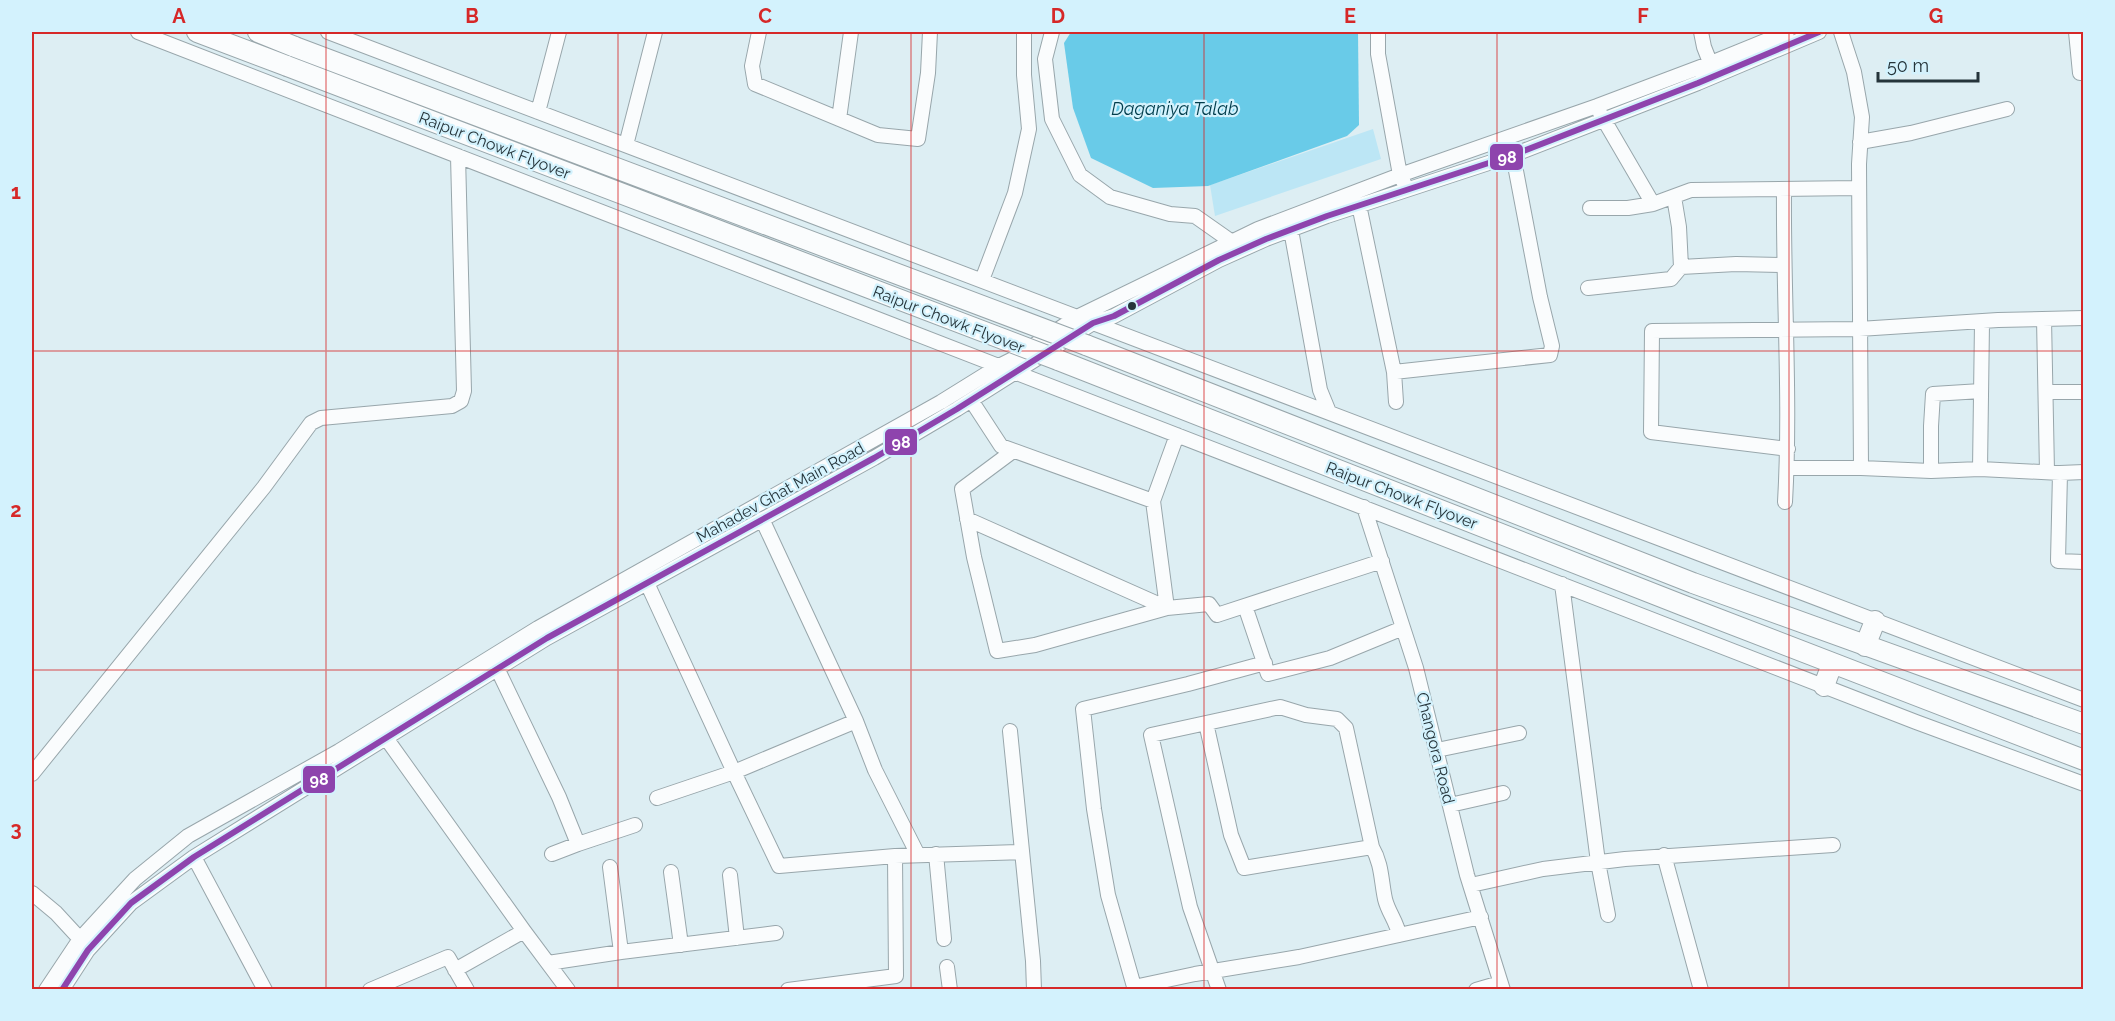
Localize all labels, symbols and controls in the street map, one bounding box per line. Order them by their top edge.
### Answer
text: A [172,4,186,28]
text: B [465,4,479,28]
text: C [758,4,772,28]
text: D [1051,4,1065,28]
text: E [1344,4,1356,28]
text: F [1637,4,1649,28]
text: G [1929,4,1943,28]
scale bar [1878,45,1978,83]
text: 50 m [1887,55,1929,76]
water label: Daganiya Talab [1111,98,1239,119]
street label: Raipur Chowk Flyover [416,108,574,183]
line badge: 98 [1489,143,1524,171]
text: 98 [1497,148,1517,167]
text: 1 [11,180,21,204]
street label: Raipur Chowk Flyover [870,282,1028,357]
unlabelled marker [1126,300,1138,312]
line badge: 98 [884,428,918,456]
text: 98 [891,433,911,452]
street label: Mahadev Ghat Main Road [693,438,867,547]
street label: Raipur Chowk Flyover [1323,458,1481,533]
text: 2 [10,498,22,522]
street label: Changora Road [1412,690,1459,806]
line badge: 98 [302,765,336,794]
text: 98 [309,770,329,789]
text: 3 [10,817,22,841]

